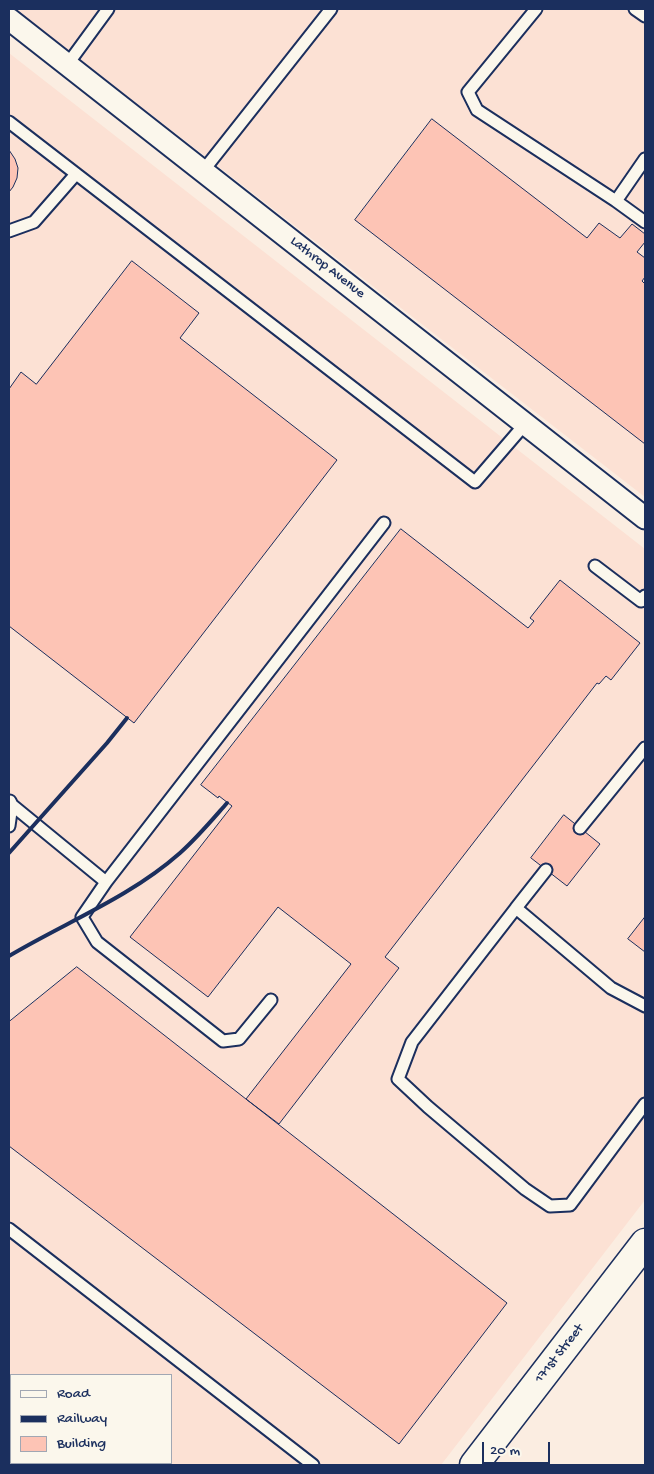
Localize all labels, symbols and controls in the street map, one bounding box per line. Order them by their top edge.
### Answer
street label: Lathrop Avenue [286,233,368,303]
street label: 171st Street [532,1321,588,1387]
legend [10,1374,172,1464]
text: Road [57,1385,90,1403]
text: Railway [57,1410,107,1428]
scale bar [484,1432,552,1464]
text: Building [57,1435,106,1453]
text: 20 m [490,1442,520,1460]

